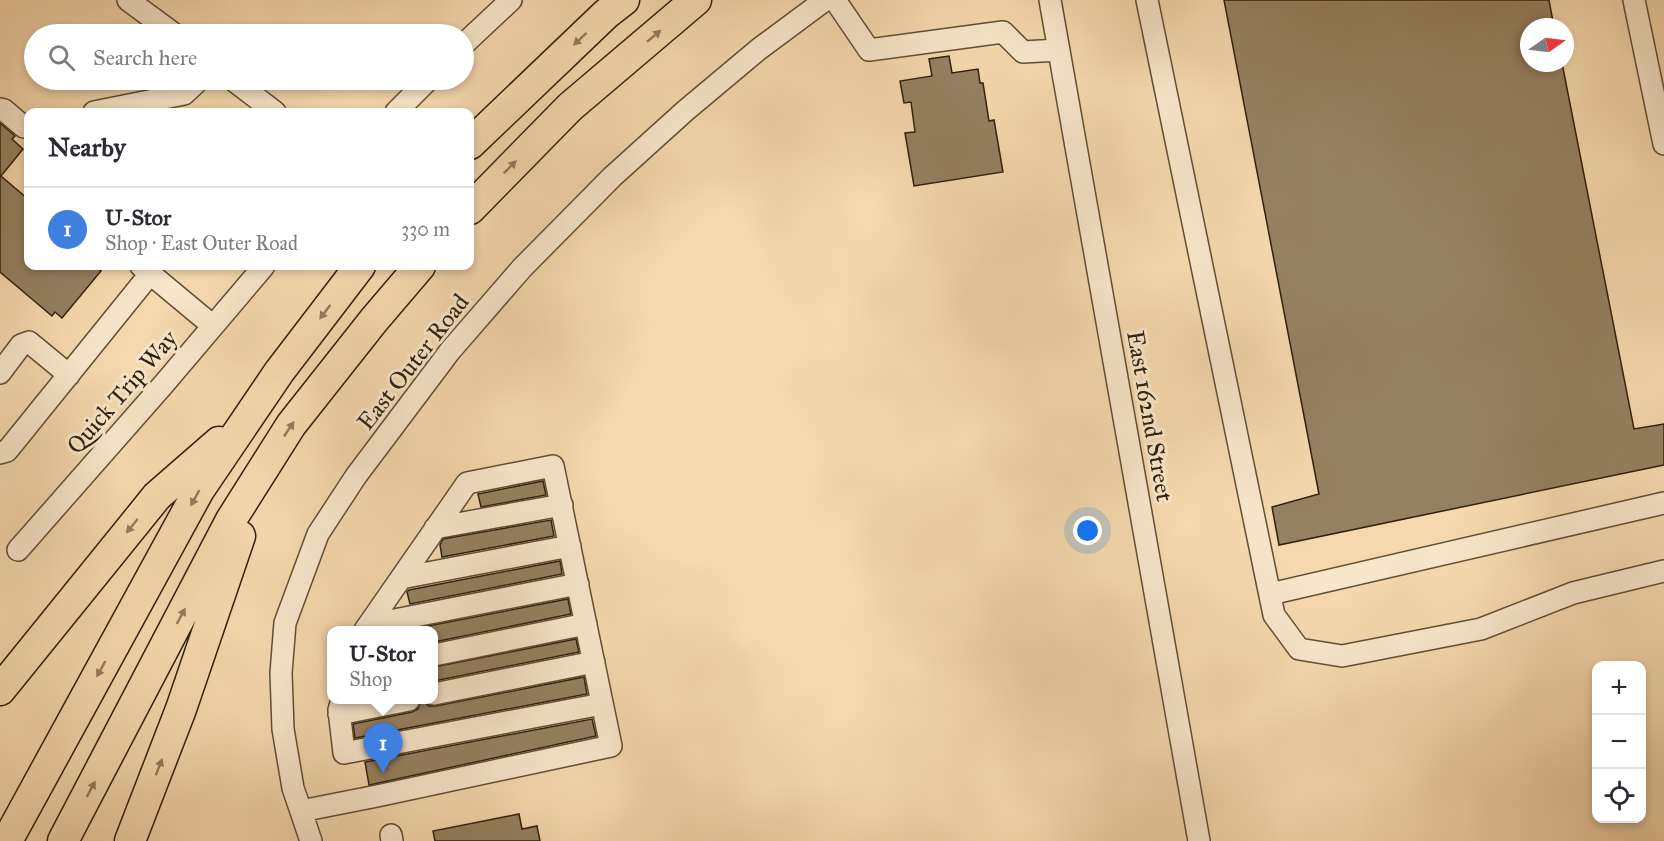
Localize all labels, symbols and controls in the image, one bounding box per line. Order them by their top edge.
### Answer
north arrow [1520,18,1574,72]
search box [24,24,474,90]
one-way arrow [646,29,662,42]
one-way arrow [573,31,587,45]
icon: search [45,41,78,74]
text: Search here [93,44,197,71]
text: Nearby [48,131,126,163]
one-way arrow [503,160,517,174]
text: U-Stor [105,204,171,231]
text: 1 [64,217,71,241]
text: 330 m [401,217,450,241]
text: Shop · East Outer Road [105,231,298,255]
street label: East Outer Road [351,288,475,436]
one-way arrow [319,304,331,320]
street label: Quick Trip Way [60,323,184,460]
street label: East 162nd Street [1120,328,1180,504]
one-way arrow [283,422,295,438]
one-way arrow [190,489,200,506]
your location [1073,516,1102,545]
one-way arrow [127,519,139,534]
one-way arrow [176,608,186,625]
popup [327,626,438,704]
text: U-Stor [349,640,416,667]
one-way arrow [96,660,106,677]
map controls [1592,661,1646,823]
button: + [1592,661,1646,715]
text: Shop [349,667,392,691]
button: − [1592,715,1646,769]
pin: 1 [364,724,403,773]
one-way arrow [154,758,164,776]
button: locate [1592,769,1646,823]
one-way arrow [85,780,95,798]

